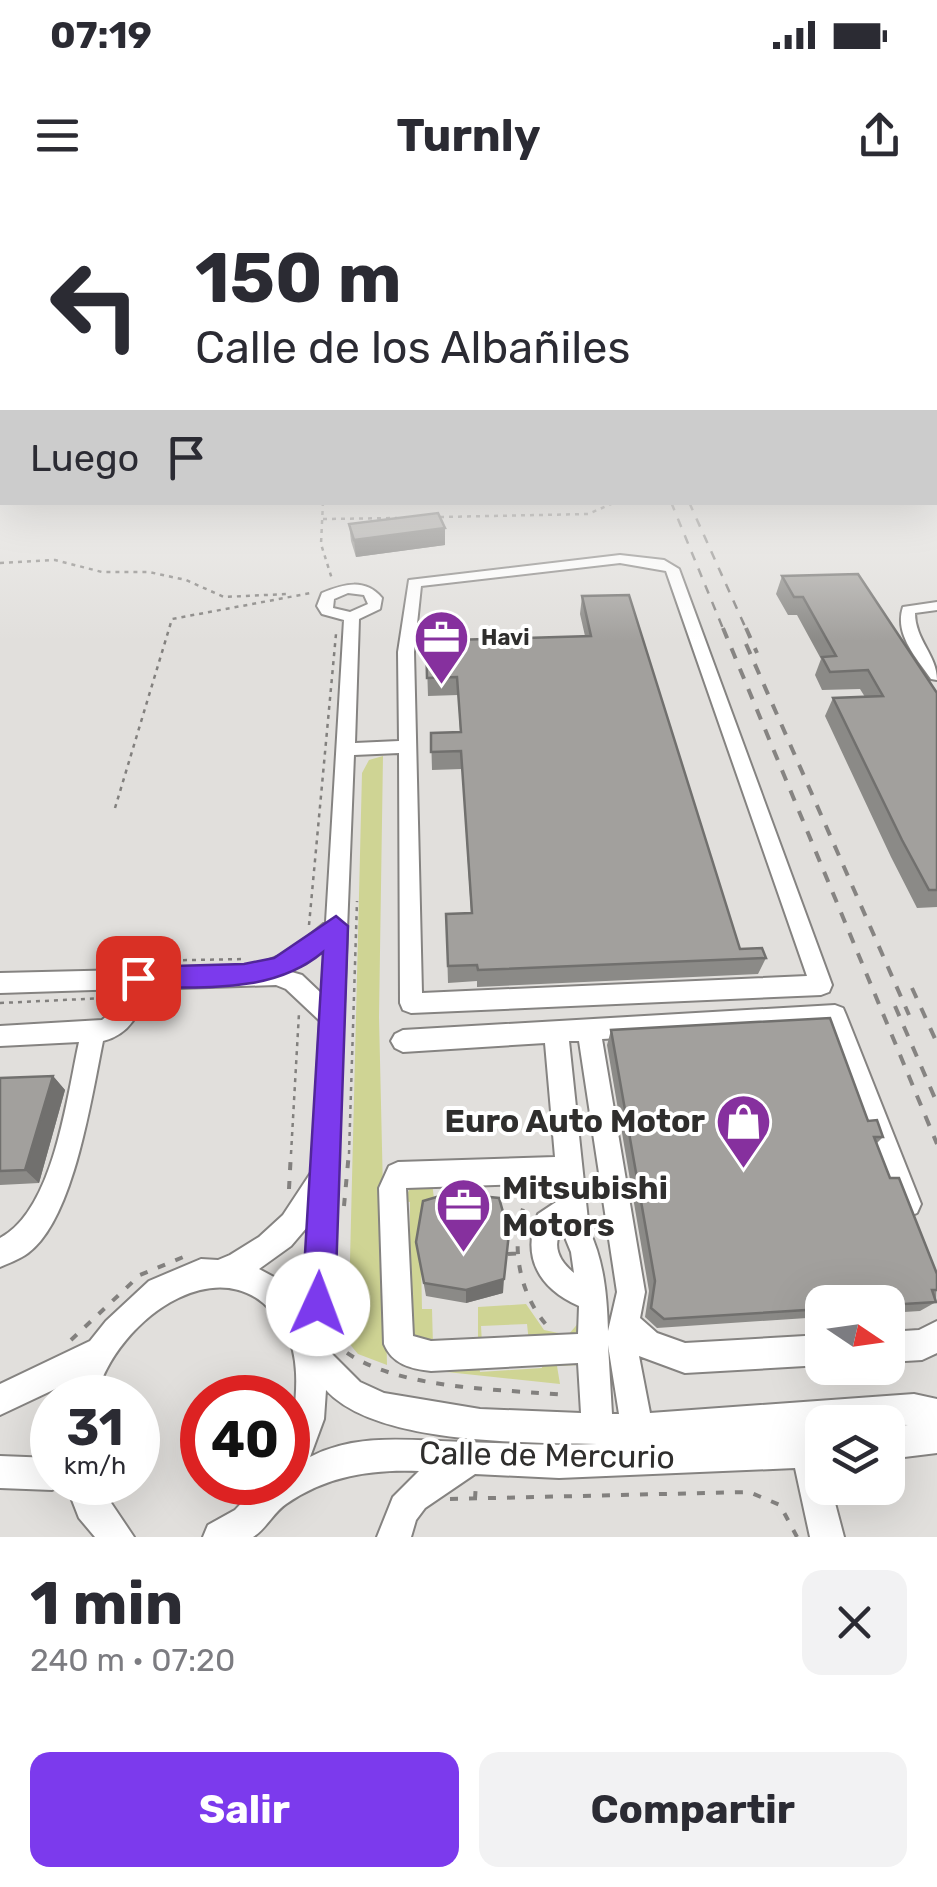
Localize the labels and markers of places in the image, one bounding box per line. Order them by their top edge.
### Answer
office icon: Havi [412,607,472,686]
place label: Havi [481,624,529,651]
pin [96,936,181,1021]
shop icon: Euro Auto Motor [714,1091,774,1170]
place label: Euro Auto Motor [445,1102,705,1140]
place label: Mitsubishi Motors [502,1169,668,1244]
office icon: Mitsubishi Motors [433,1176,493,1255]

